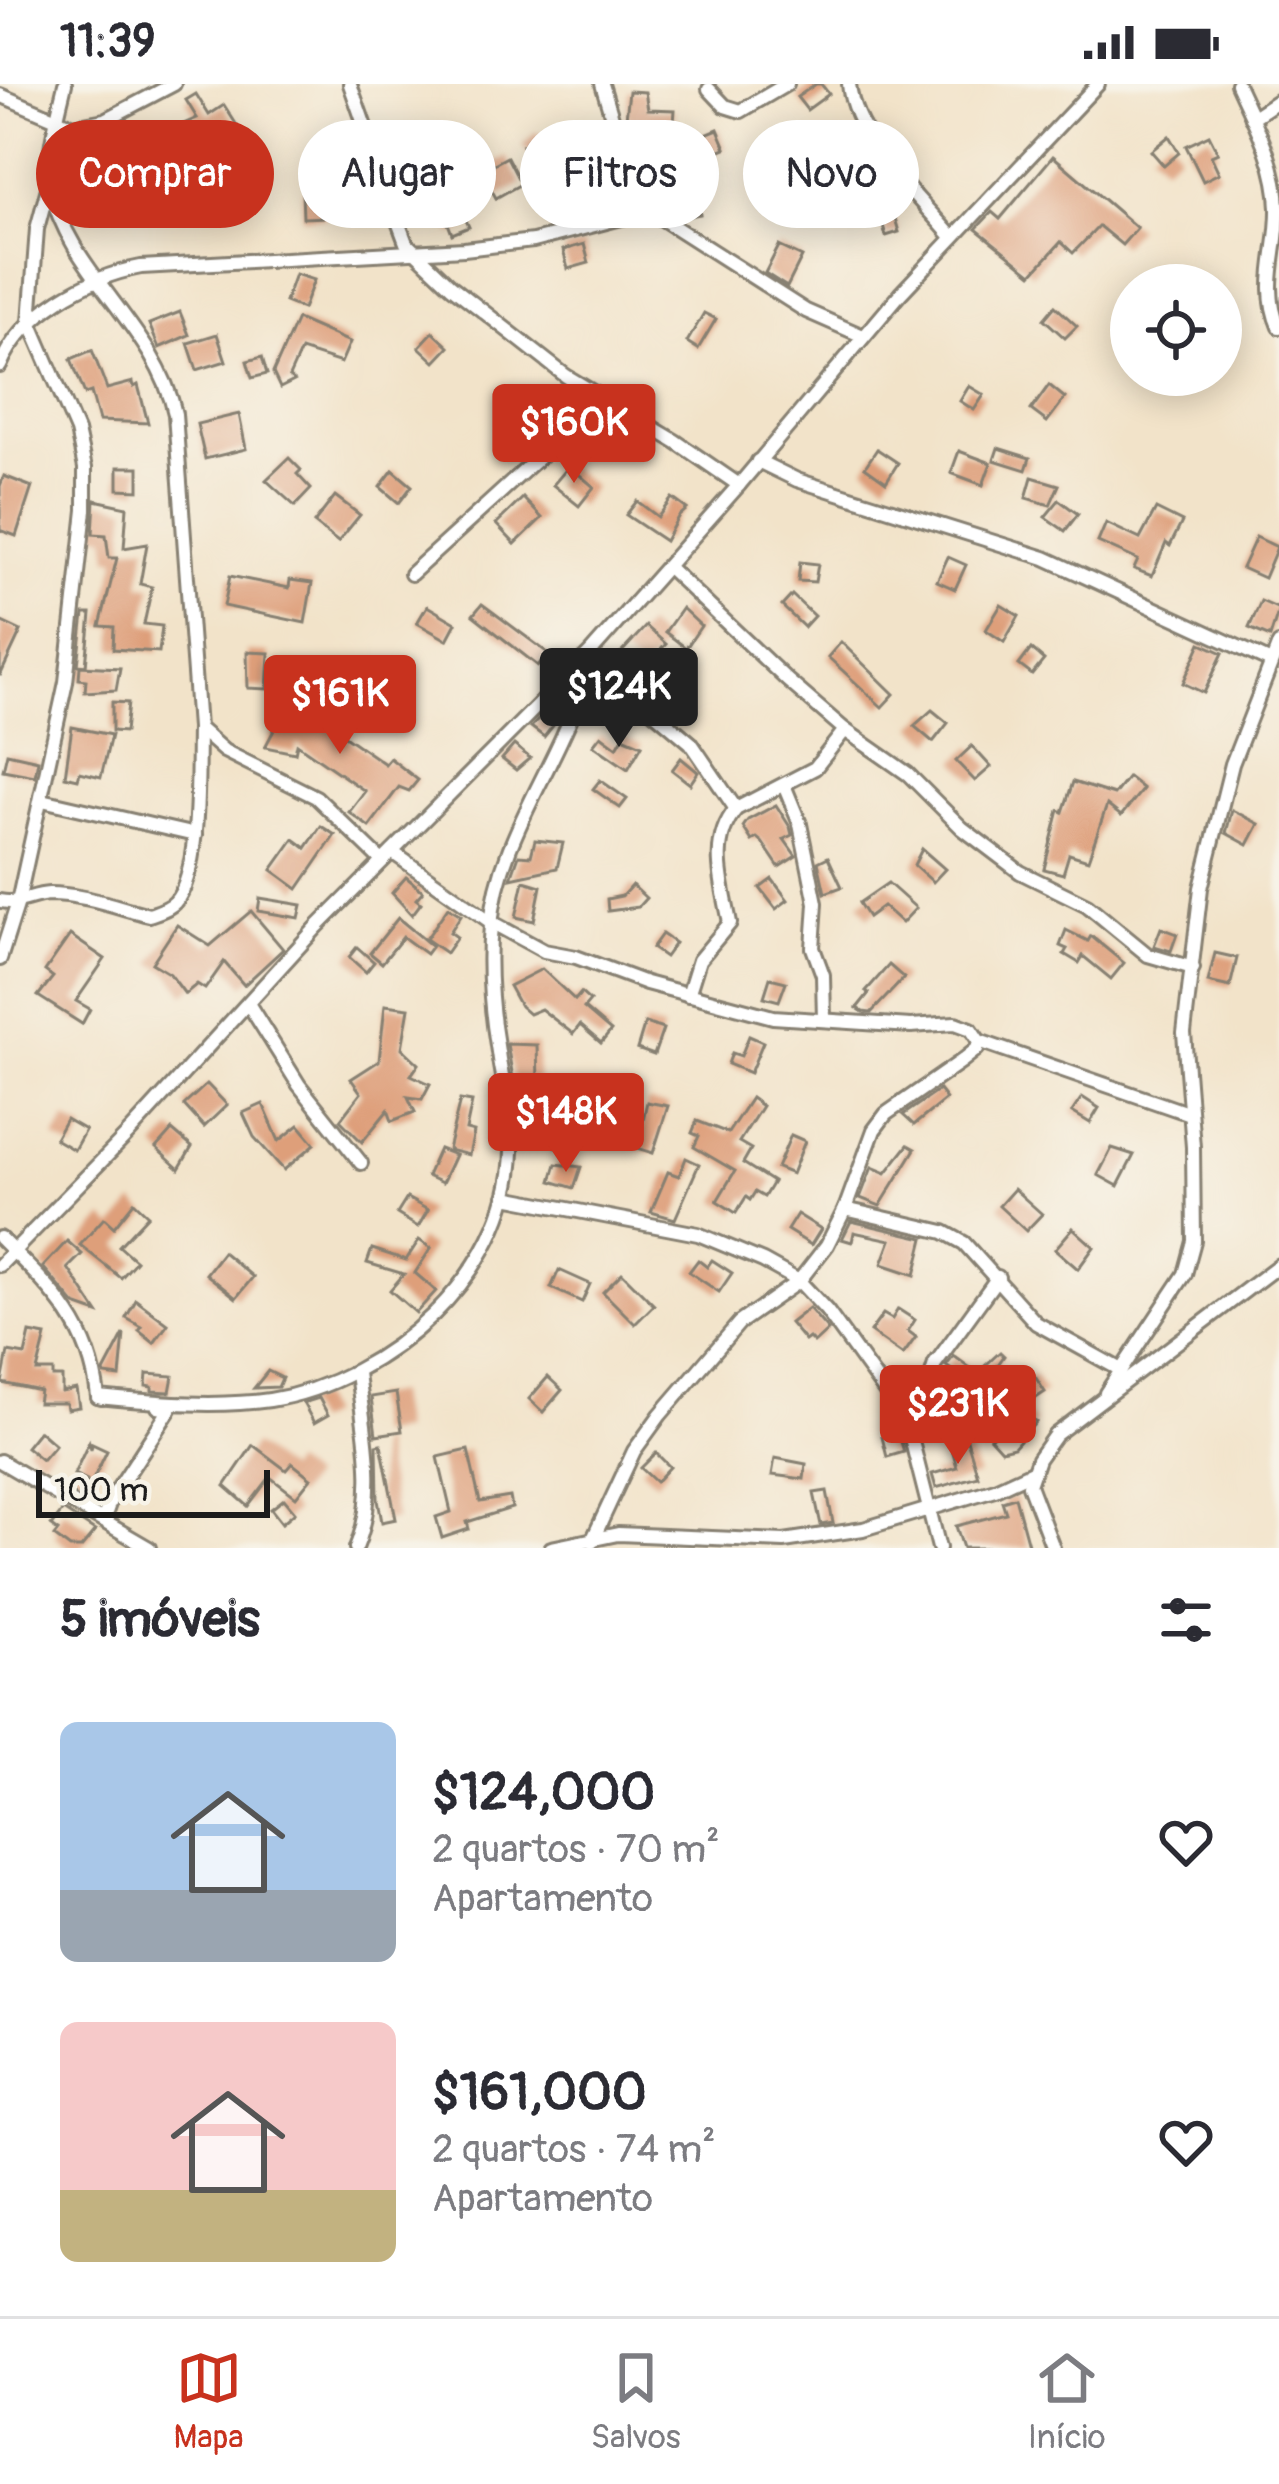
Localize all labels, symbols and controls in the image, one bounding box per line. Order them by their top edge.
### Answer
text: 11:39 [60,14,156,70]
chip: Comprar [36,120,274,228]
chip: Alugar [298,120,496,228]
chip: Filtros [520,120,719,228]
chip: Novo [743,120,919,228]
map controls [1110,264,1242,396]
button: locate [1110,264,1242,396]
pin: $160K [490,384,658,486]
text: $160K [519,398,629,447]
pin: $124K [535,648,703,750]
pin: $161K [256,655,424,757]
text: $124K [567,662,671,711]
text: $161K [291,669,389,718]
pin: $148K [482,1073,650,1175]
text: $148K [515,1087,617,1136]
pin: $231K [874,1365,1042,1467]
text: $231K [907,1379,1009,1428]
scale bar [36,1464,270,1517]
text: 100 m [54,1470,148,1511]
icon: filters [1153,1587,1219,1653]
text: 5 imóveis [60,1588,260,1652]
text: $124,000 [432,1761,655,1825]
icon: home [156,1770,300,1914]
icon: heart [1153,1809,1219,1875]
text: 2 quartos · 70 m² [432,1825,720,1874]
text: Apartamento [432,1874,653,1923]
text: $161,000 [432,2061,647,2125]
icon: home [156,2070,300,2214]
icon: heart [1153,2109,1219,2175]
text: 2 quartos · 74 m² [432,2125,716,2174]
text: Apartamento [432,2174,653,2223]
tab: Mapa [174,2345,244,2458]
tab: Salvos [591,2345,681,2458]
tab: Início [1028,2345,1105,2458]

